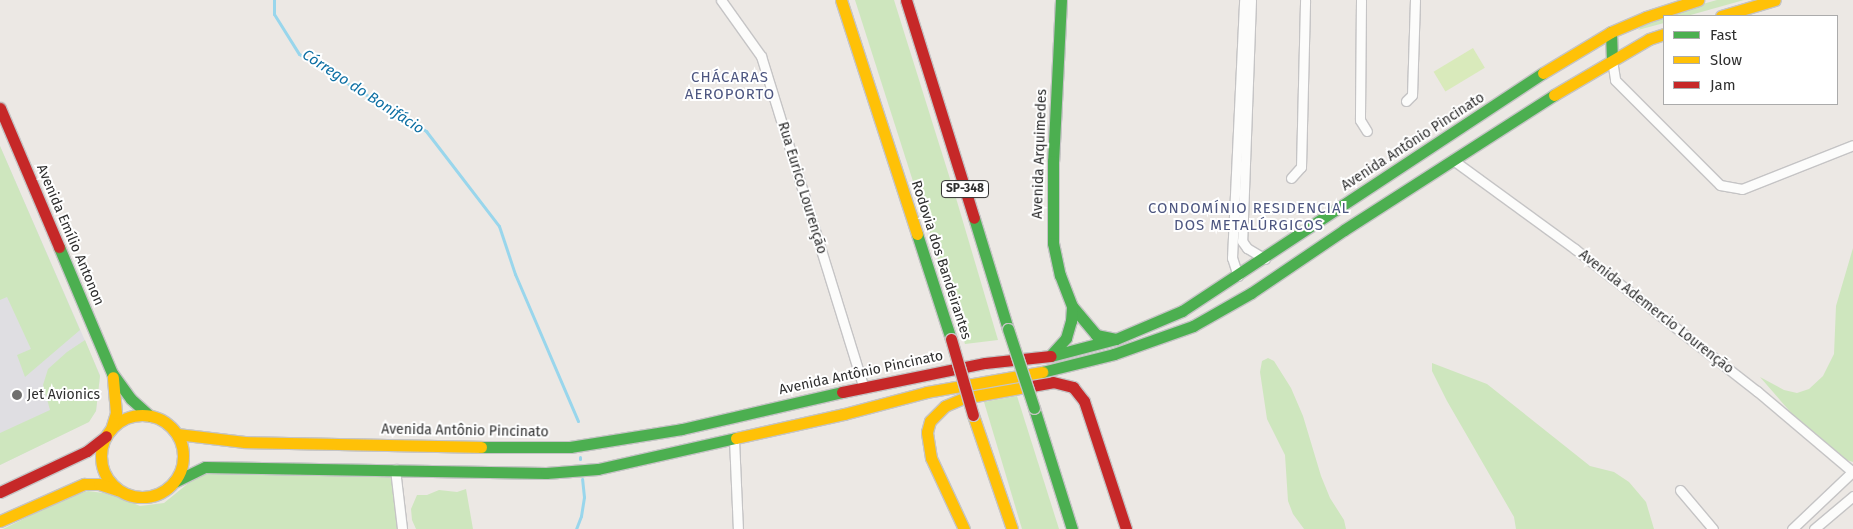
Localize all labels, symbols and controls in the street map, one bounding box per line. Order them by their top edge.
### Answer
legend [1663,15,1838,105]
text: Fast [1710,26,1737,44]
water label: Córrego do Bonifácio [299,46,427,138]
text: Slow [1710,51,1742,69]
district label: CHÁCARAS AEROPORTO [684,68,776,103]
text: Jam [1710,76,1736,94]
street label: Avenida Arquimedes [1029,89,1051,219]
street label: Avenida Antônio Pincinato [1338,89,1488,195]
street label: Rua Eurico Lourenção [774,120,830,256]
street label: Avenida Emílio Antonon [33,162,107,308]
street label: Rodovia dos Bandeirantes [907,179,975,341]
road number: SP-348 [940,180,990,198]
district label: CONDOMÍNIO RESIDENCIAL DOS METALÚRGICOS [1145,199,1353,234]
street label: Avenida Ademercio Lourenção [1575,246,1737,378]
street label: Avenida Antônio Pincinato [777,347,945,399]
place label: Jet Avionics [27,387,100,403]
marker: Jet Avionics [11,389,23,401]
street label: Avenida Antônio Pincinato [381,421,549,441]

